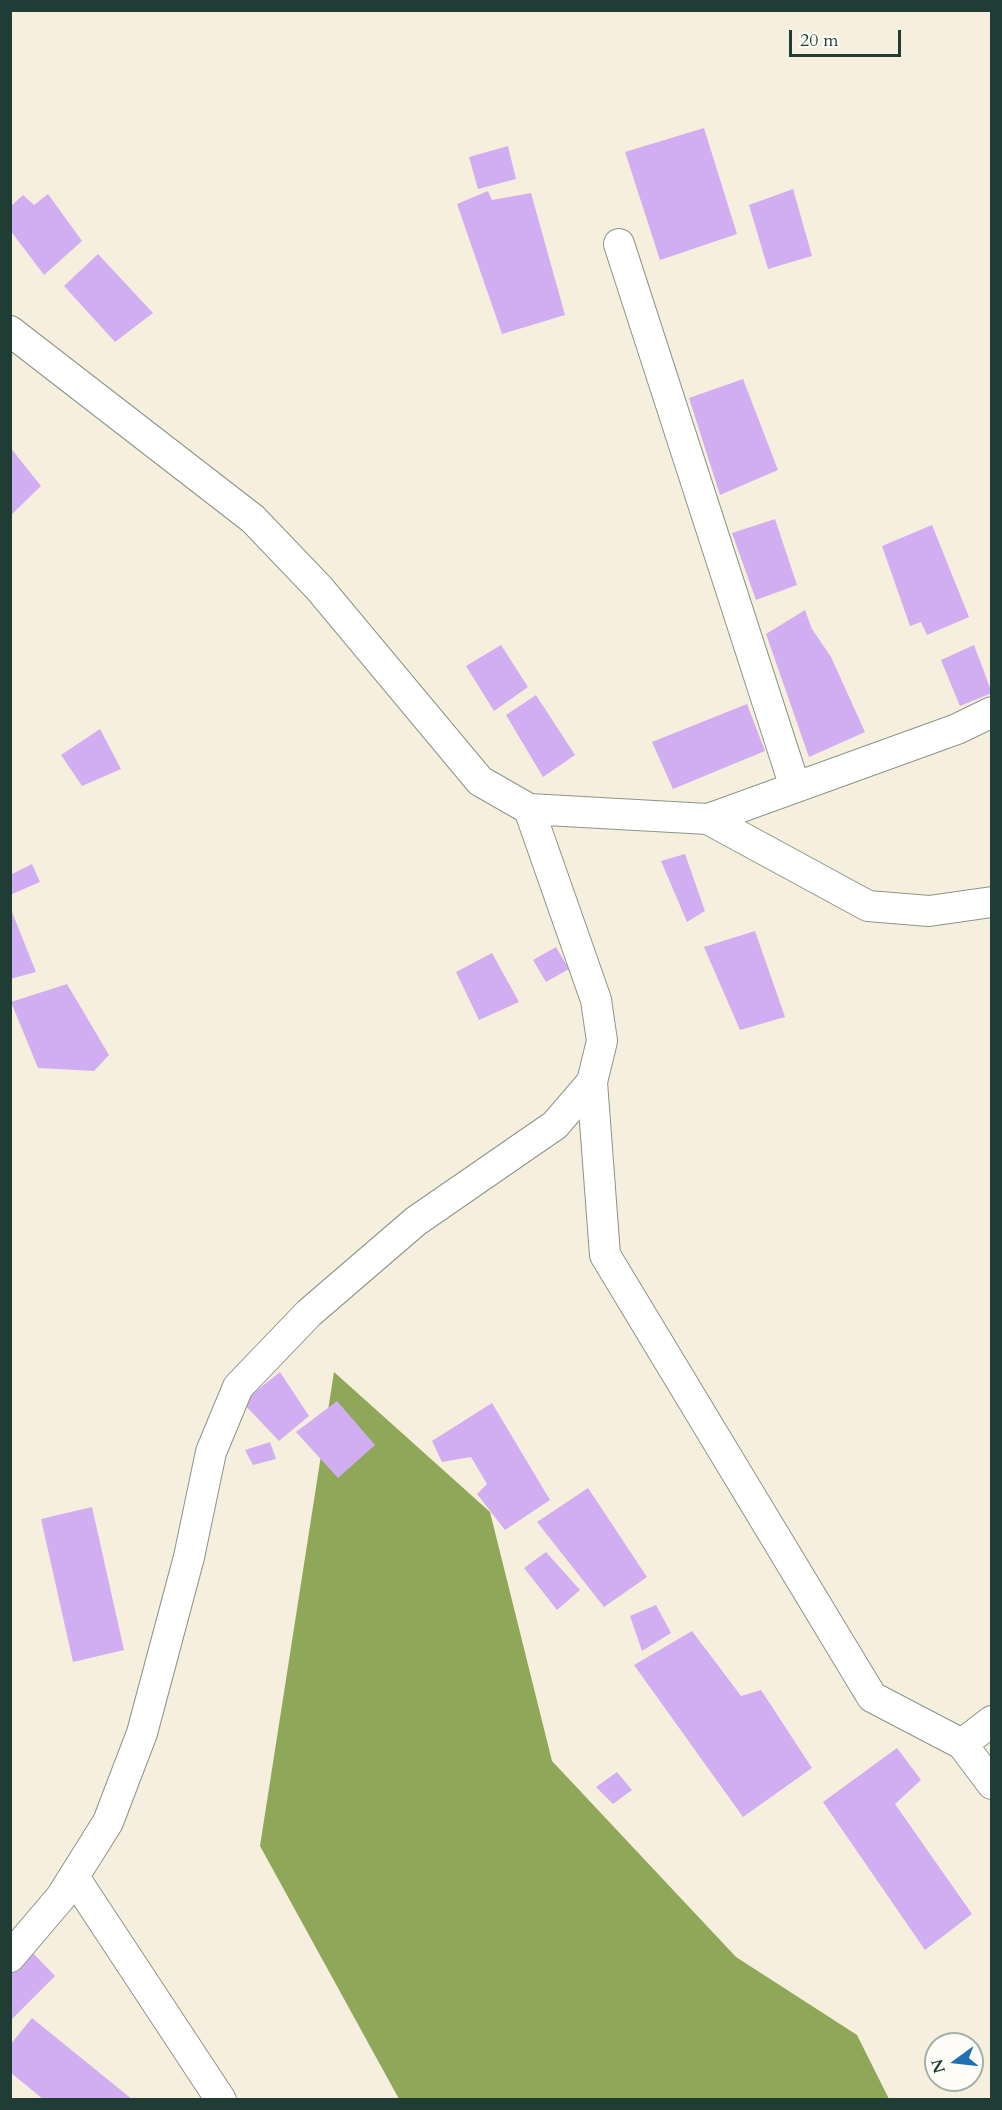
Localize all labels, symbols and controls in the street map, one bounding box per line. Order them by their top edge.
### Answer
scale bar [792,18,904,56]
text: 20 m [800,28,839,53]
north arrow [924,2032,984,2092]
text: N [926,2057,951,2076]

